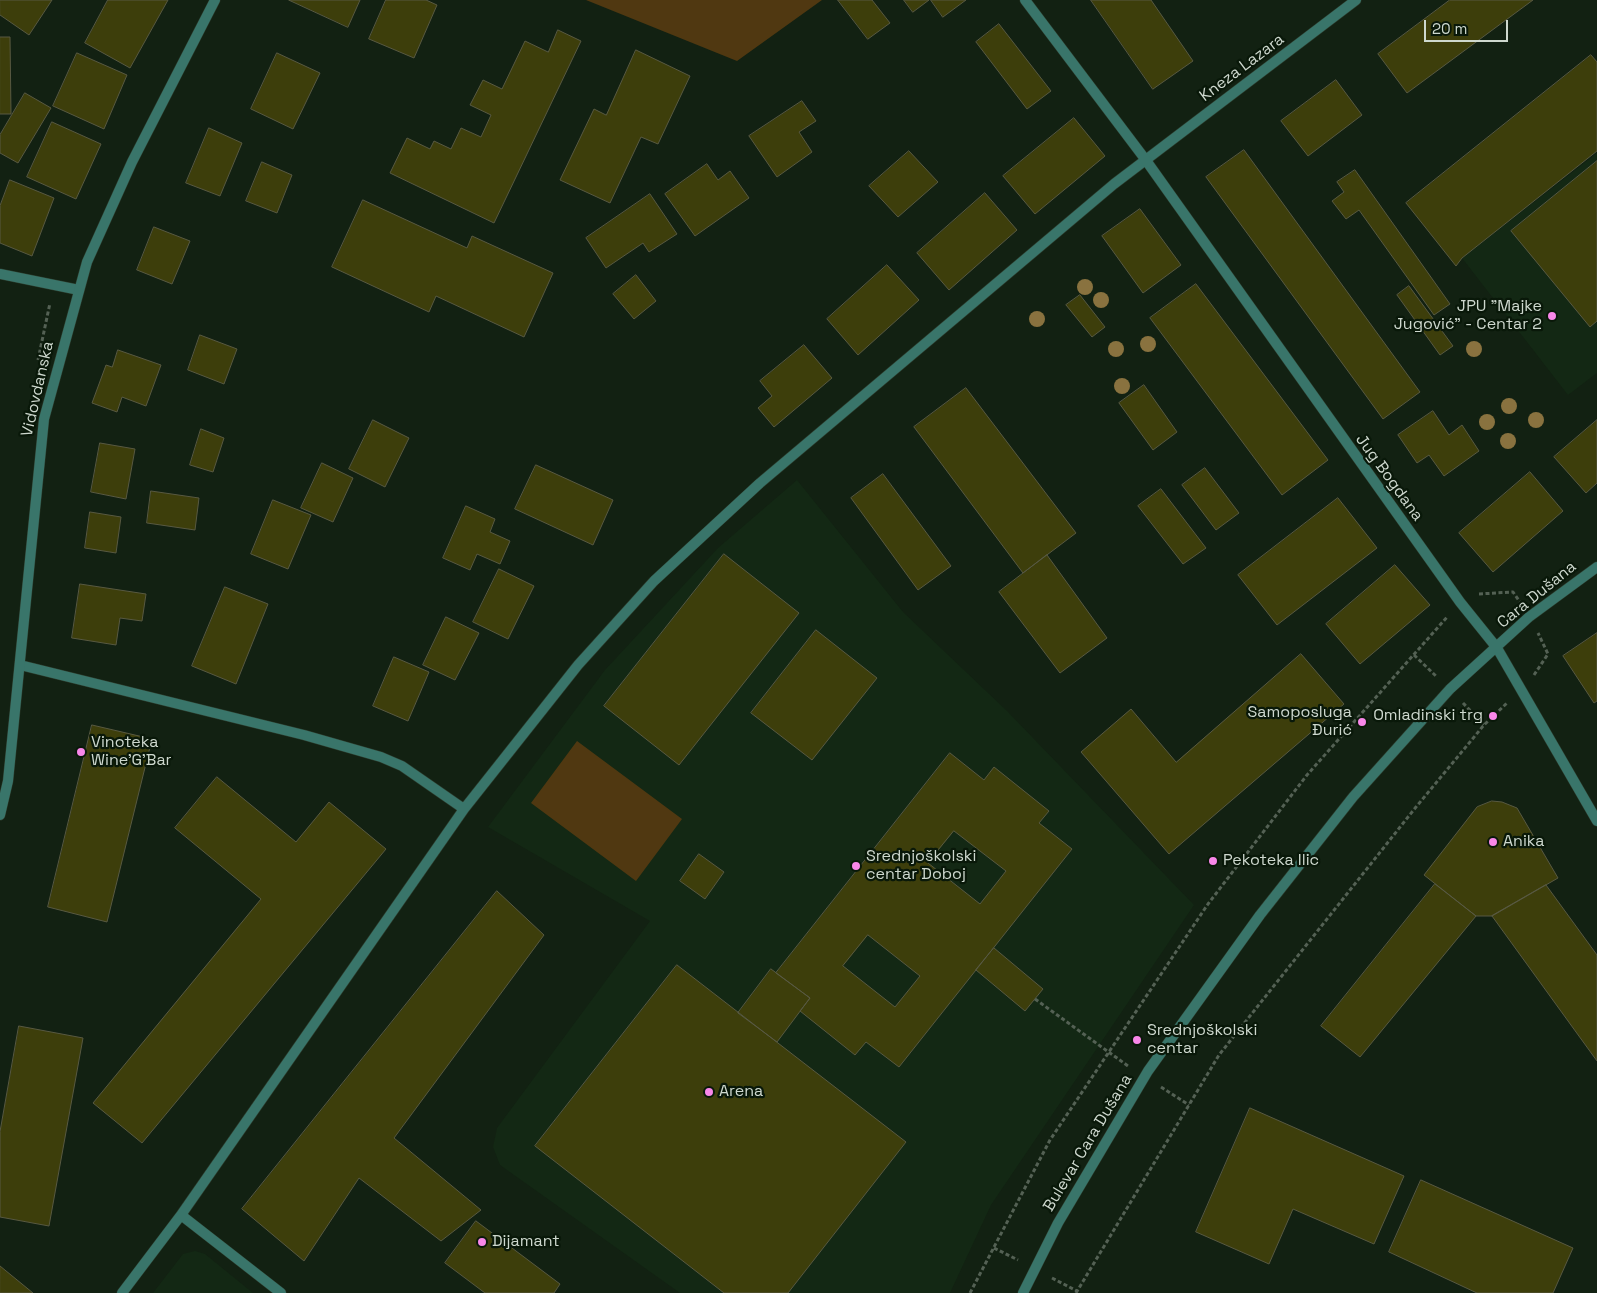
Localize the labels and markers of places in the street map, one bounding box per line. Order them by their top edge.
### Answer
place label: JPU "Majke Jugović" - Centar 2 [1394,297,1542,335]
marker: JPU "Majke Jugović" - Centar 2 [1546,310,1558,322]
place label: Samoposluga Đurić [1248,703,1352,741]
place label: Omladinski trg [1373,706,1483,726]
marker: Omladinski trg [1487,710,1499,722]
marker: Samoposluga Đurić [1356,716,1368,728]
place label: Vinoteka Wine'G'Bar [91,733,172,771]
marker: Vinoteka Wine'G'Bar [75,746,87,758]
place label: Anika [1503,832,1544,852]
marker: Anika [1487,836,1499,848]
place label: Srednjoškolski centar Doboj [866,847,976,885]
place label: Pekoteka Ilic [1223,851,1319,871]
marker: Pekoteka Ilic [1207,855,1219,867]
marker: Srednjoškolski centar Doboj [850,860,862,872]
place label: Srednjoškolski centar [1147,1021,1257,1059]
marker: Srednjoškolski centar [1131,1034,1143,1046]
place label: Arena [719,1082,763,1102]
marker: Arena [703,1086,715,1098]
place label: Dijamant [492,1232,560,1252]
marker: Dijamant [476,1236,488,1248]

